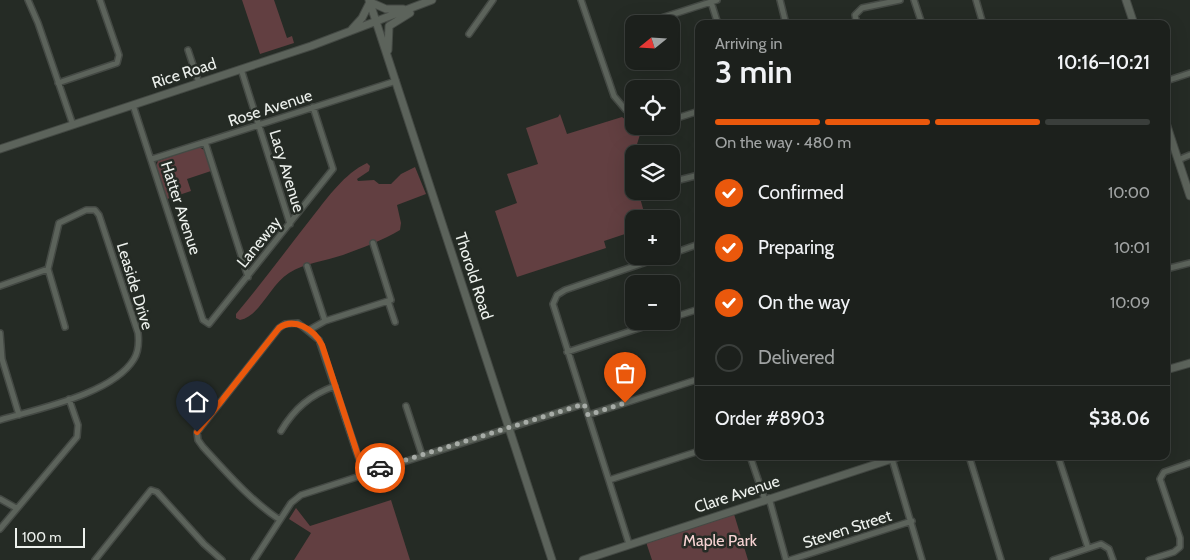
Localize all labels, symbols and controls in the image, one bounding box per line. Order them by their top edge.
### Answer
north arrow [625,15,680,70]
map controls [625,15,680,330]
text: Arriving in [715,34,782,53]
text: 10:16–10:21 [1057,51,1150,74]
text: 3 min [715,52,792,91]
street label: Rice Road [149,54,219,92]
button: locate [625,80,680,135]
street label: Rose Avenue [226,85,314,131]
street label: Lacy Avenue [265,127,309,215]
text: On the way · 480 m [715,133,851,152]
button: layers [625,145,680,200]
street label: Hatter Avenue [157,159,205,257]
icon: check [715,179,743,207]
text: Confirmed [758,181,844,204]
text: 10:00 [1108,183,1150,202]
button: + [625,210,680,265]
street label: Laneway [233,213,285,271]
street label: Thorold Road [451,230,497,322]
icon: check [715,234,743,262]
text: Preparing [758,236,834,259]
text: 10:01 [1114,238,1150,257]
street label: Leaside Drive [113,240,157,332]
button: − [625,275,680,330]
icon: check [715,289,743,317]
text: On the way [758,291,850,314]
text: 10:09 [1110,293,1150,312]
text: Delivered [758,346,835,369]
pin [604,352,646,403]
icon: bag [611,359,639,387]
pin [176,381,218,432]
icon: home [183,388,211,416]
text: Order #8903 [715,407,825,430]
text: $38.06 [1089,407,1150,430]
courier [355,443,405,493]
icon: car [366,454,394,482]
street label: Clare Avenue [692,471,782,517]
street label: Steven Street [800,506,894,552]
scale bar [15,525,85,548]
text: 100 m [22,528,62,546]
park label: Maple Park [683,531,758,550]

